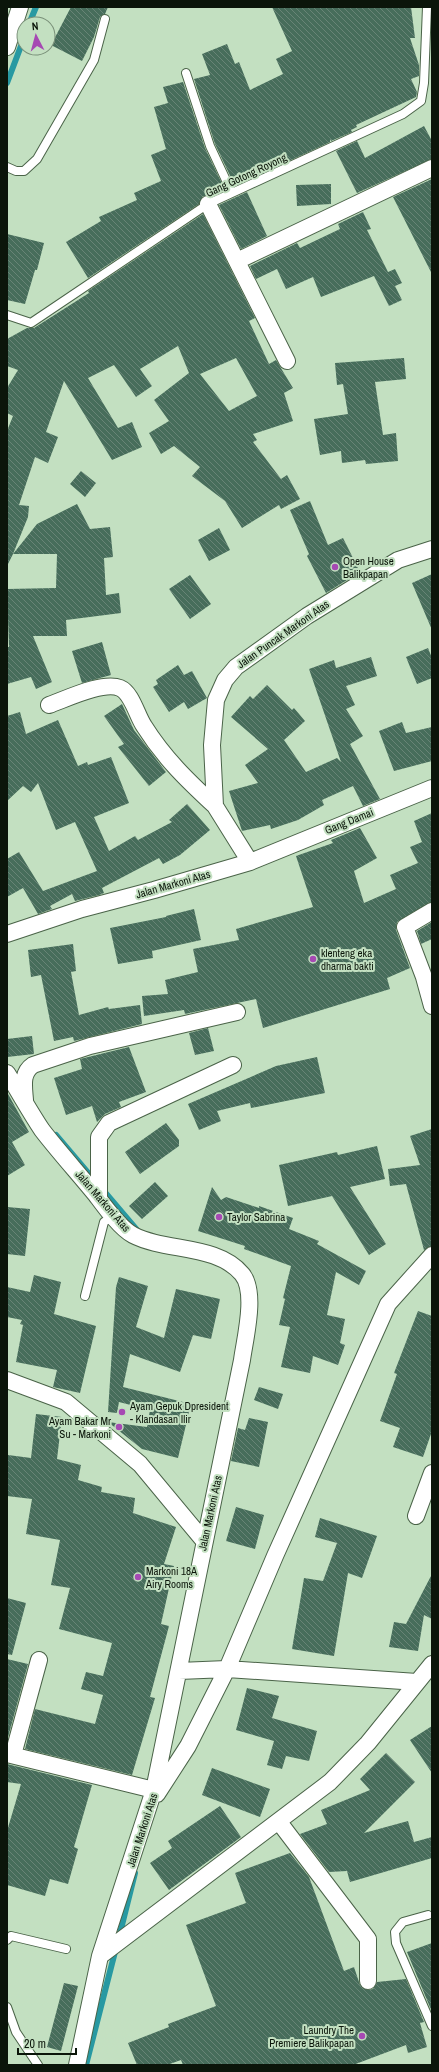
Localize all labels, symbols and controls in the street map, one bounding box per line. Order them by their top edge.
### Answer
north arrow [16,16,56,56]
text: N [31,19,39,33]
street label: Gang Gotong Royong [203,150,289,200]
place label: Open House Balikpapan [343,554,394,581]
marker: Open House Balikpapan [330,562,340,572]
street label: Jalan Puncak Markoni Atas [234,597,332,671]
street label: Gang Damai [323,805,375,837]
street label: Jalan Markoni Atas [134,867,212,901]
place label: klenteng eka dharma bakti [321,946,374,973]
marker: klenteng eka dharma bakti [308,954,318,964]
street label: Jalan Markoni Atas [73,1167,134,1235]
place label: Taylor Sabrina [227,1210,285,1224]
marker: Taylor Sabrina [214,1212,224,1222]
place label: Ayam Gepuk Dpresident - Klandasan Ilir [129,1399,229,1426]
marker: Ayam Gepuk Dpresident - Klandasan Ilir [117,1407,127,1417]
place label: Ayam Bakar Mr Su - Markoni [48,1414,111,1441]
marker: Ayam Bakar Mr Su - Markoni [114,1422,124,1432]
street label: Jalan Markoni Atas [195,1474,225,1552]
place label: Markoni 18A Airy Rooms [145,1564,198,1591]
marker: Markoni 18A Airy Rooms [133,1572,143,1582]
street label: Jalan Markoni Atas [123,1791,161,1869]
place label: Laundry The Premiere Balikpapan [269,2023,354,2050]
scale bar [18,2030,76,2056]
marker: Laundry The Premiere Balikpapan [357,2031,367,2041]
text: 20 m [24,2036,46,2052]

